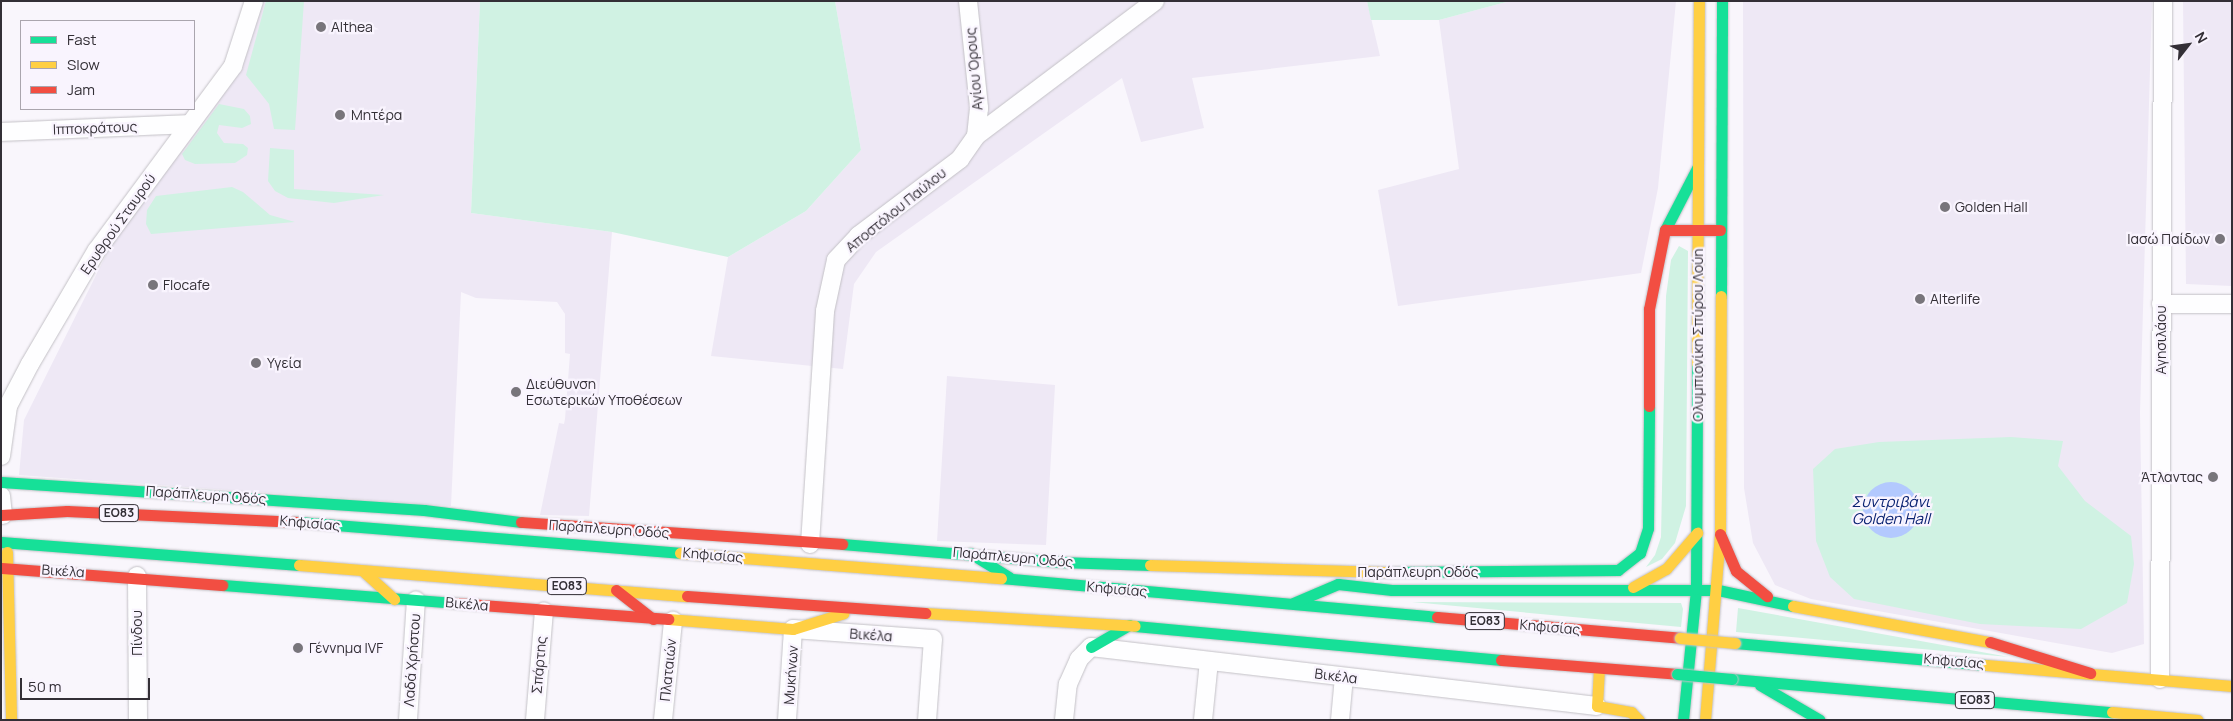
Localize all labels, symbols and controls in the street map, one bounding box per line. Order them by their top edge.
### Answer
place label: Althea [331,19,373,35]
legend [20,20,195,110]
north arrow [2163,20,2213,70]
marker: Althea [315,21,327,33]
street label: Αγίου Όρους [962,27,986,111]
text: N [2191,28,2212,46]
text: Fast [67,29,96,50]
text: Slow [67,54,100,75]
text: Jam [67,79,95,100]
place label: Μητέρα [351,107,402,123]
marker: Μητέρα [333,108,347,122]
street label: Ιπποκράτους [52,118,138,138]
street label: Αποστόλου Παύλου [842,164,950,256]
street label: Ερυθρού Σταυρού [77,171,159,277]
place label: Golden Hall [1955,199,2028,215]
marker: Golden Hall [1939,201,1951,213]
place label: Ιασώ Παίδων [2127,231,2210,247]
marker: Ιασώ Παίδων [2214,233,2226,245]
street label: Ολυμπιονίκη Σπύρου Λούη [1690,248,1706,422]
place label: Flocafe [163,277,210,293]
marker: Flocafe [147,279,159,291]
place label: Alterlife [1930,291,1980,307]
marker: Alterlife [1914,293,1926,305]
street label: Αγησιλάου [2153,305,2169,375]
place label: Υγεία [267,355,302,371]
marker: Υγεία [249,356,263,370]
place label: Διεύθυνση Εσωτερικών Υποθέσεων [526,376,682,408]
marker: Διεύθυνση Εσωτερικών Υποθέσεων [510,386,522,398]
place label: Άτλαντας [2141,469,2203,485]
marker: Άτλαντας [2207,471,2219,483]
street label: Παράπλευρη Οδός [145,482,267,508]
water label: Συντριβάνι Golden Hall [1852,492,1930,527]
road number: ΕΟ83 [98,503,140,522]
street label: Κηφισίας [279,512,341,534]
street label: Παράπλευρη Οδός [548,516,670,542]
street label: Παράπλευρη Οδός [952,543,1074,571]
street label: Κηφισίας [682,544,744,566]
street label: Βικέλα [41,561,85,581]
street label: Παράπλευρη Οδός [1358,564,1478,580]
road number: ΕΟ83 [546,576,588,596]
street label: Κηφισίας [1086,578,1148,600]
street label: Βικέλα [445,594,489,614]
street label: Πίνδου [129,610,145,656]
road number: ΕΟ83 [1464,612,1506,630]
street label: Λαδά Χρήστου [400,613,424,707]
street label: Κηφισίας [1519,616,1581,638]
street label: Βικέλα [849,625,893,645]
street label: Σπάρτης [528,635,550,695]
street label: Πλαταιών [656,638,680,702]
place label: Γέννημα IVF [309,640,383,656]
marker: Γέννημα IVF [291,641,305,655]
street label: Μυκήνων [781,645,801,705]
street label: Κηφισίας [1923,650,1985,672]
street label: Βικέλα [1314,665,1358,687]
scale bar [22,668,152,700]
text: 50 m [28,676,62,697]
road number: ΕΟ83 [1954,690,1996,710]

